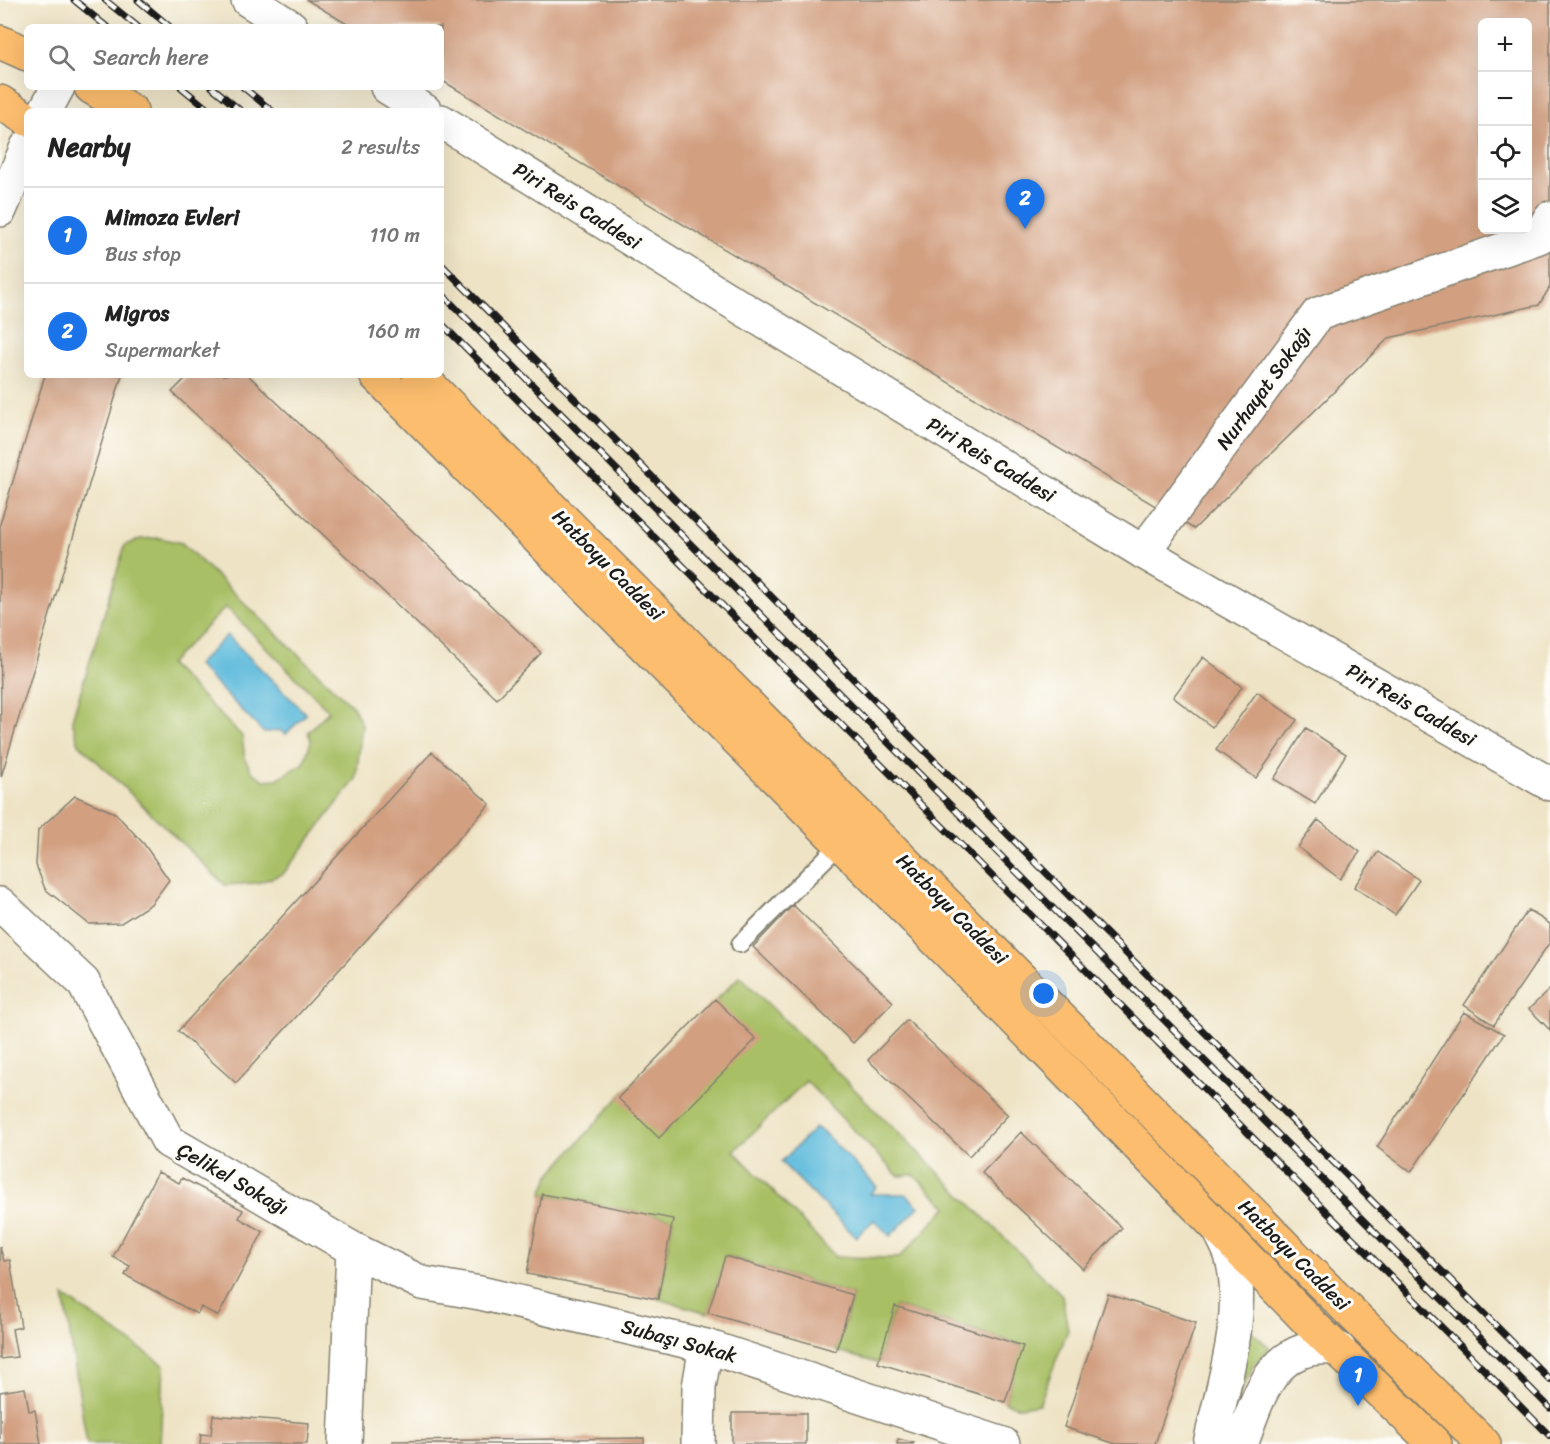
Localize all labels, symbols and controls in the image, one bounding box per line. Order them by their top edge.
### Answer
map controls [1478,18,1532,234]
button: + [1478,18,1532,72]
search box [24,24,444,90]
text: Search here [93,38,209,77]
icon: search [45,41,78,74]
button: − [1478,72,1532,126]
text: Nearby [48,124,130,170]
button: locate [1478,126,1532,180]
text: 2 results [341,130,420,165]
street label: Piri Reis Caddesi [506,153,649,260]
pin: 2 [1006,180,1044,229]
button: layers [1478,180,1532,234]
text: Mimoza Evleri [105,198,239,237]
text: 1 [63,218,72,253]
text: 110 m [370,218,420,253]
text: Bus stop [105,237,181,272]
text: Migros [105,294,169,333]
text: 2 [62,314,73,349]
text: 160 m [367,314,420,349]
street label: Nurhayat Sokağı [1207,318,1321,458]
text: Supermarket [105,333,220,368]
street label: Piri Reis Caddesi [920,407,1064,513]
street label: Hatboyu Caddesi [543,500,673,630]
street label: Piri Reis Caddesi [1339,653,1484,757]
street label: Hatboyu Caddesi [887,844,1017,974]
your location [1029,979,1058,1008]
street label: Çelikel Sokağı [170,1133,296,1225]
street label: Hatboyu Caddesi [1229,1190,1359,1320]
street label: Subaşı Sokak [617,1309,741,1373]
pin: 1 [1338,1356,1378,1406]

